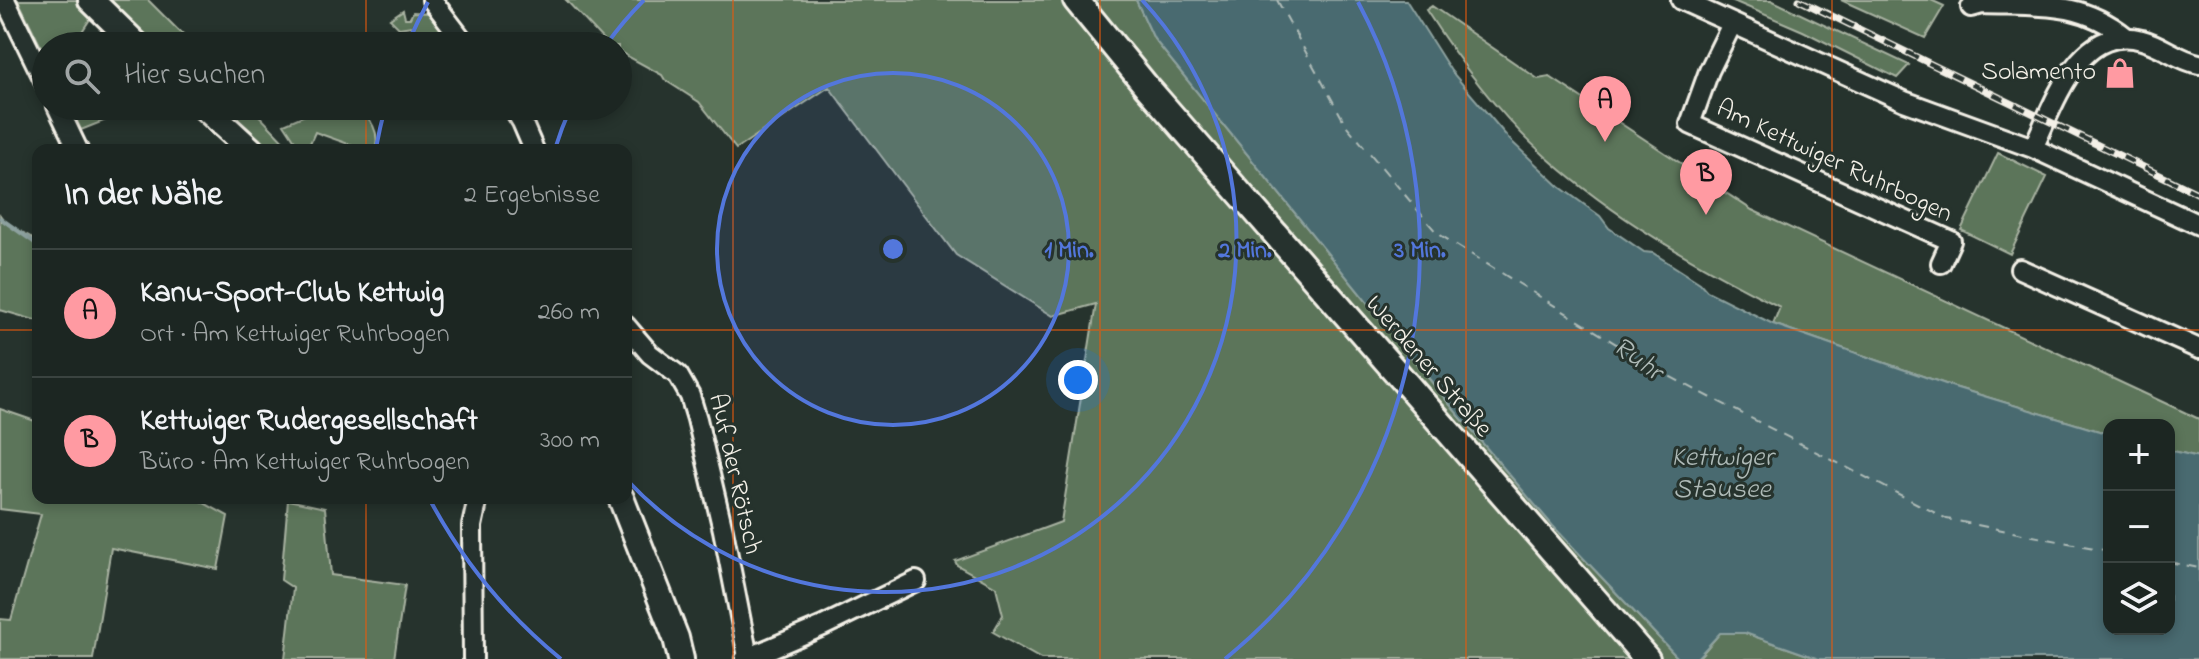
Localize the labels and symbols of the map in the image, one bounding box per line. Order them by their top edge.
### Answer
place label: Solamento [1981,54,2096,92]
shop icon: Solamento [2103,56,2137,90]
pin: A [1579,76,1631,142]
street label: Am Kettwiger Ruhrbogen [1709,90,1959,234]
pin: B [1680,149,1732,215]
text: 1 Min. [1044,234,1094,269]
text: 2 Min. [1217,234,1272,269]
text: 3 Min. [1393,234,1446,269]
centre of rings [879,235,907,263]
street label: Werdener Straße [1355,287,1501,447]
water label: Ruhr [1603,328,1673,394]
your location [1058,360,1098,400]
street label: Auf der Rötsch [697,390,771,558]
water label: Kettwiger Stausee [1671,438,1776,511]

